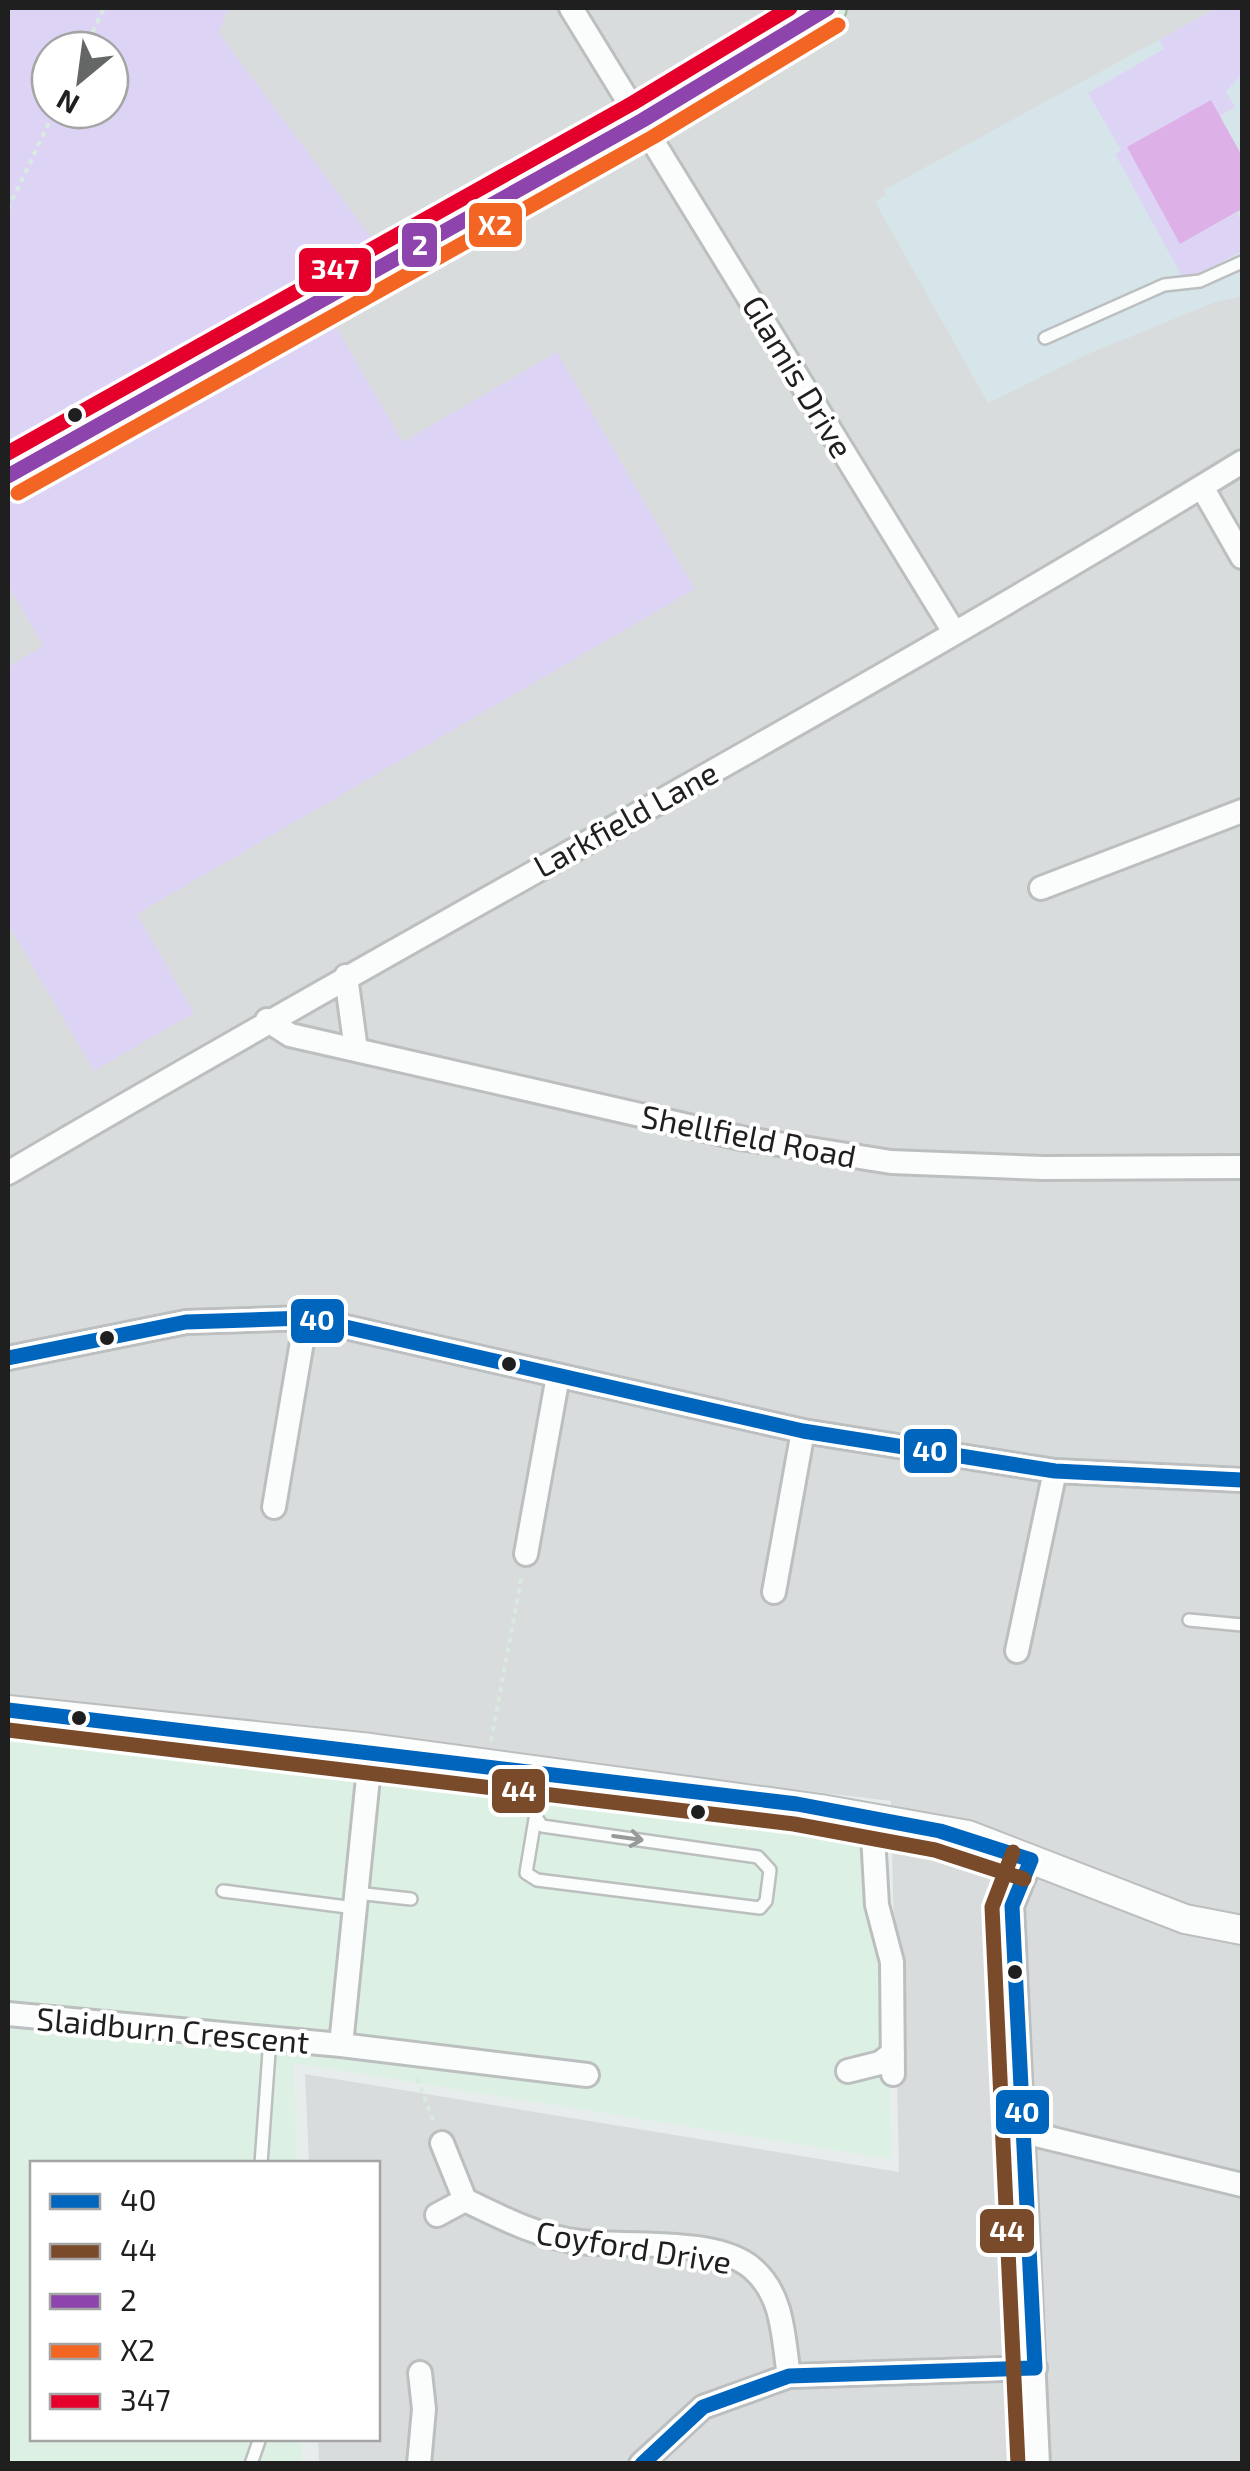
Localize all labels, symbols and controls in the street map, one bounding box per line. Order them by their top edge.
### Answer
north arrow [30,30,130,130]
text: N [50,83,84,123]
line badge: X2 [467,201,524,249]
text: X2 [478,207,512,241]
line badge: 2 [400,221,439,269]
text: 2 [412,227,428,261]
line badge: 347 [297,246,373,294]
text: 347 [311,251,359,285]
street label: Glamis Drive [736,288,862,464]
unlabelled marker [65,405,85,425]
street label: Larkfield Lane [526,752,724,884]
street label: Shellfield Road [638,1096,860,1174]
line badge: 40 [289,1297,346,1345]
text: 40 [299,1302,335,1336]
unlabelled marker [97,1328,117,1348]
unlabelled marker [499,1354,519,1374]
line badge: 40 [902,1427,959,1475]
text: 40 [912,1433,948,1467]
unlabelled marker [69,1708,89,1728]
line badge: 44 [490,1767,547,1815]
text: 44 [501,1773,537,1807]
unlabelled marker [688,1802,708,1822]
one-way arrow [611,1830,644,1848]
unlabelled marker [1005,1962,1025,1982]
street label: Slaidburn Crescent [35,1998,311,2060]
line badge: 40 [994,2088,1051,2136]
text: 40 [1004,2094,1040,2128]
legend [30,2161,380,2441]
text: 40 [120,2181,157,2217]
line badge: 44 [978,2207,1036,2255]
street label: Coyford Drive [534,2212,734,2280]
text: 44 [989,2213,1025,2247]
text: 44 [120,2231,157,2267]
text: 2 [120,2281,137,2317]
text: X2 [120,2331,155,2367]
text: 347 [120,2381,171,2417]

